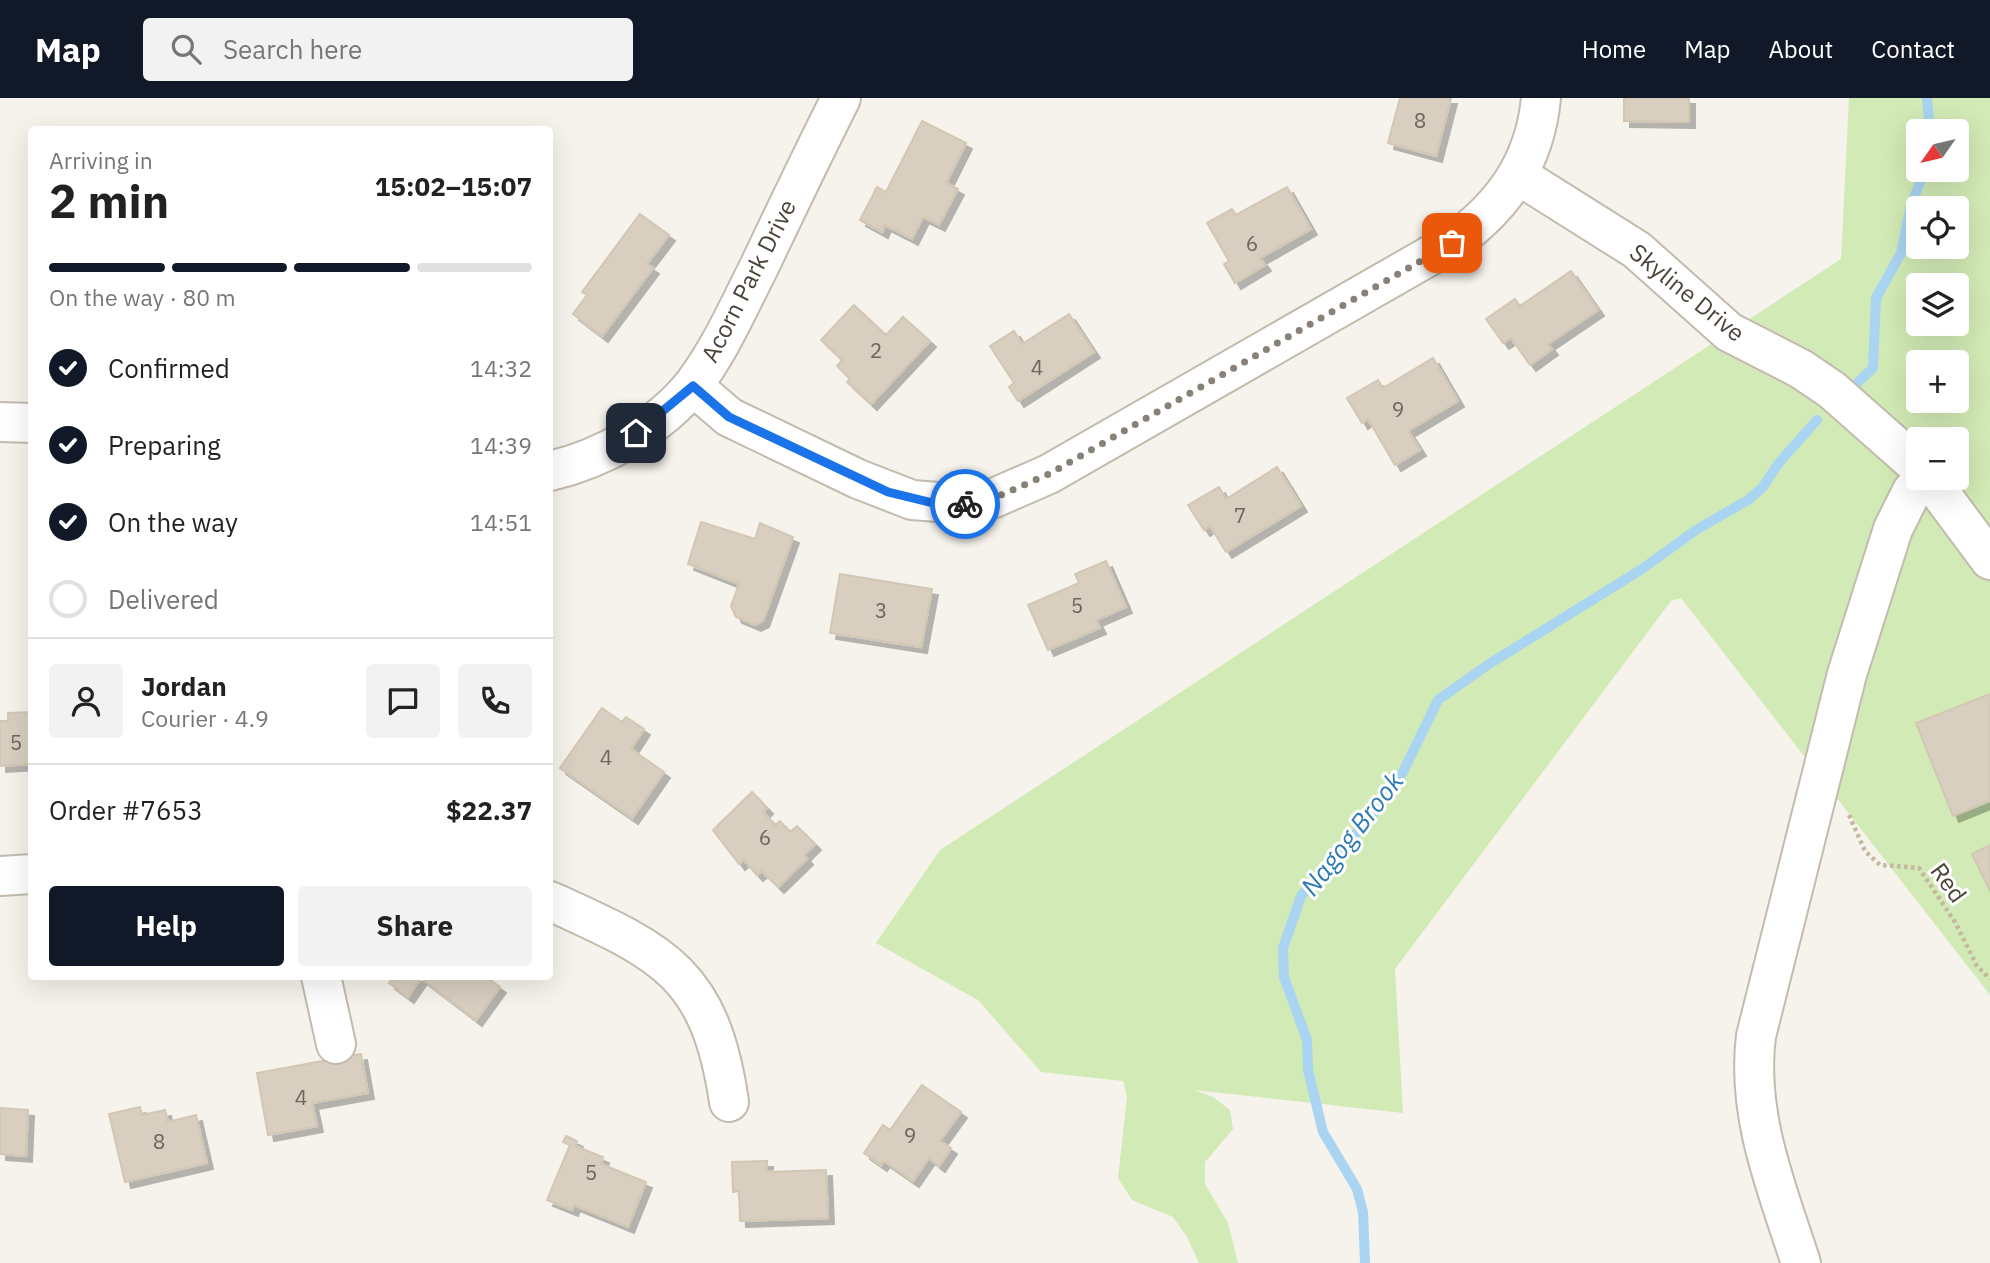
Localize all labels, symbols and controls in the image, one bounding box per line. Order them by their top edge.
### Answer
search box [143,18,633,81]
text: Map [35,28,101,71]
icon: search [167,30,205,68]
text: Search here [223,32,362,66]
text: Home [1582,33,1646,65]
text: Map [1684,33,1730,65]
text: About [1768,33,1833,65]
text: Contact [1871,33,1955,65]
house number: 8 [1414,106,1426,134]
north arrow [1906,119,1969,182]
map controls [1906,119,1969,490]
text: Arriving in [49,145,153,175]
text: 15:02–15:07 [375,169,532,203]
text: 2 min [49,171,169,231]
street label: Acorn Park Drive [693,194,803,367]
button: locate [1906,196,1969,259]
pin [1422,213,1482,273]
icon: bag [1433,224,1471,262]
house number: 6 [1246,229,1258,257]
street label: Skyline Drive [1623,236,1752,348]
button: layers [1906,273,1969,336]
text: On the way · 80 m [49,282,236,312]
house number: 2 [870,336,882,364]
icon: check [49,349,87,387]
button: + [1906,350,1969,413]
text: Confirmed [108,351,230,385]
text: 14:32 [470,353,532,383]
house number: 4 [1031,353,1043,381]
house number: 9 [1392,395,1404,423]
pin [606,403,666,463]
icon: home [617,414,655,452]
icon: check [49,426,87,464]
button: − [1906,427,1969,490]
text: Preparing [108,428,221,462]
text: 14:39 [470,430,532,460]
courier [930,469,1000,539]
icon: bike [946,485,984,523]
house number: 7 [1234,501,1246,529]
icon: check [49,503,87,541]
text: On the way [108,505,238,539]
text: 14:51 [470,507,532,537]
text: Delivered [108,582,219,616]
house number: 5 [1071,591,1083,619]
house number: 3 [875,596,887,624]
button: person [49,664,123,738]
button: chat [366,664,440,738]
button: phone [458,664,532,738]
text: Jordan [141,669,227,703]
text: Courier · 4.9 [141,703,269,733]
house number: 5 [10,728,22,756]
house number: 4 [600,743,612,771]
water label: Nagog Brook [1292,764,1410,902]
text: Order #7653 [49,793,203,827]
text: $22.37 [446,793,532,827]
house number: 6 [759,823,771,851]
street label: Red [1923,856,1974,909]
button: Help [49,886,284,966]
button: Share [298,886,532,966]
house number: 4 [295,1083,307,1111]
house number: 9 [904,1121,916,1149]
house number: 8 [153,1127,165,1155]
house number: 5 [585,1158,597,1186]

